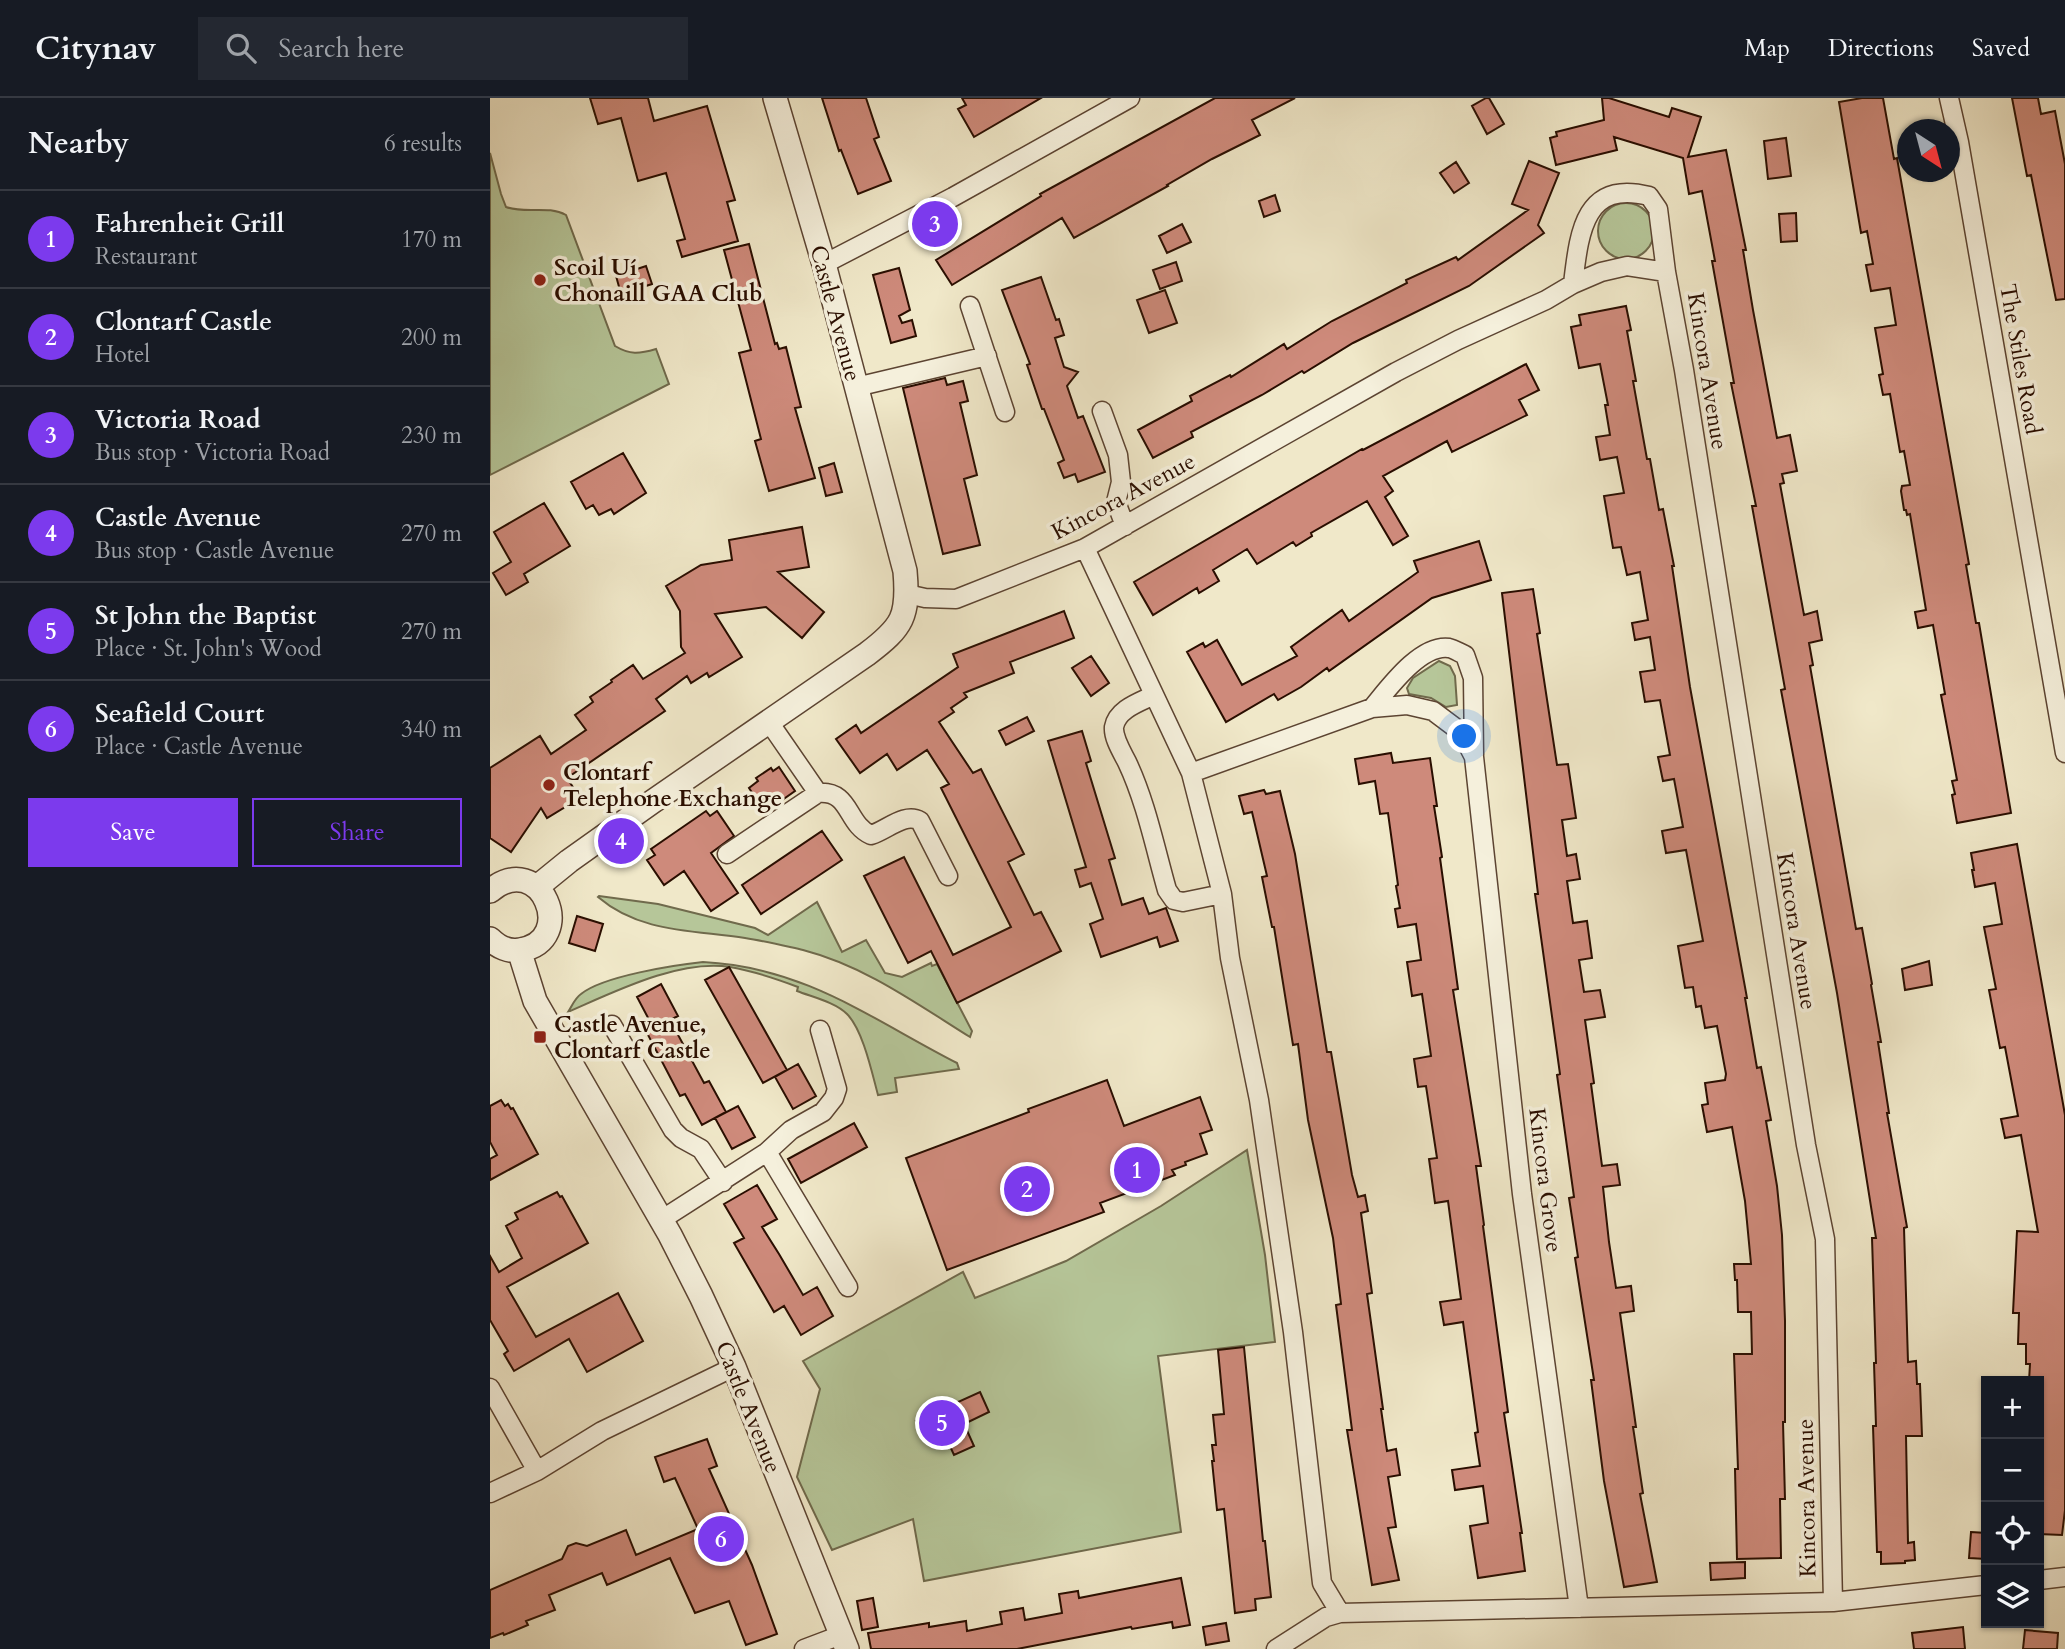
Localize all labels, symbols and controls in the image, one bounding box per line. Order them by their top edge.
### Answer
search box [198,17,688,80]
text: Citynav [35,26,156,71]
icon: search [222,29,260,67]
text: Search here [278,31,404,66]
text: Map [1744,32,1790,65]
text: Directions [1828,32,1934,65]
text: Saved [1972,32,2030,65]
north arrow [1897,119,1960,182]
text: Nearby [28,123,129,164]
text: 6 results [384,128,462,159]
pin: 3 [912,198,958,250]
text: Fahrenheit Grill [95,206,284,241]
text: 1 [45,224,57,255]
text: 170 m [401,224,462,255]
text: Restaurant [95,241,198,272]
street label: Castle Avenue [802,242,869,385]
place label: Scoil Uí Chonaill GAA Club [554,252,762,309]
marker: Scoil Uí Chonaill GAA Club [532,272,548,288]
street label: The Stiles Road [1992,282,2049,437]
street label: Kincora Avenue [1680,290,1735,452]
text: Clontarf Castle [95,304,272,339]
text: 2 [45,322,57,353]
text: 200 m [401,322,462,353]
text: Hotel [95,339,150,370]
text: Victoria Road [95,402,261,437]
text: 3 [45,420,57,451]
text: 230 m [401,420,462,451]
text: Bus stop · Victoria Road [95,437,330,468]
street label: Kincora Avenue [1046,446,1201,547]
text: Castle Avenue [95,500,261,535]
text: 4 [45,518,57,549]
text: 270 m [401,518,462,549]
text: Bus stop · Castle Avenue [95,535,335,566]
text: St John the Baptist [95,598,316,633]
text: 5 [45,616,57,647]
text: 270 m [401,616,462,647]
text: Place · St. John's Wood [95,633,322,664]
text: Seafield Court [95,696,264,731]
text: 6 [45,714,57,745]
text: 340 m [401,714,462,745]
your location [1447,719,1481,753]
text: Place · Castle Avenue [95,731,303,762]
place label: Clontarf Telephone Exchange [563,757,782,814]
marker: Clontarf Telephone Exchange [541,777,557,793]
button: Save [28,798,238,867]
button: Share [252,798,462,867]
pin: 4 [598,815,644,867]
street label: Kincora Avenue [1769,850,1824,1012]
place label: Castle Avenue, Clontarf Castle [554,1009,711,1066]
marker: Castle Avenue, Clontarf Castle [532,1029,548,1045]
street label: Kincora Grove [1521,1106,1570,1254]
pin: 1 [1114,1144,1160,1196]
pin: 2 [1004,1163,1050,1215]
street label: Castle Avenue [708,1337,789,1478]
map controls [1981,1376,2044,1628]
button: + [1981,1376,2044,1439]
pin: 5 [919,1397,965,1449]
street label: Kincora Avenue [1790,1418,1823,1578]
button: − [1981,1439,2044,1502]
button: locate [1981,1502,2044,1565]
pin: 6 [698,1513,744,1565]
button: layers [1981,1565,2044,1628]

